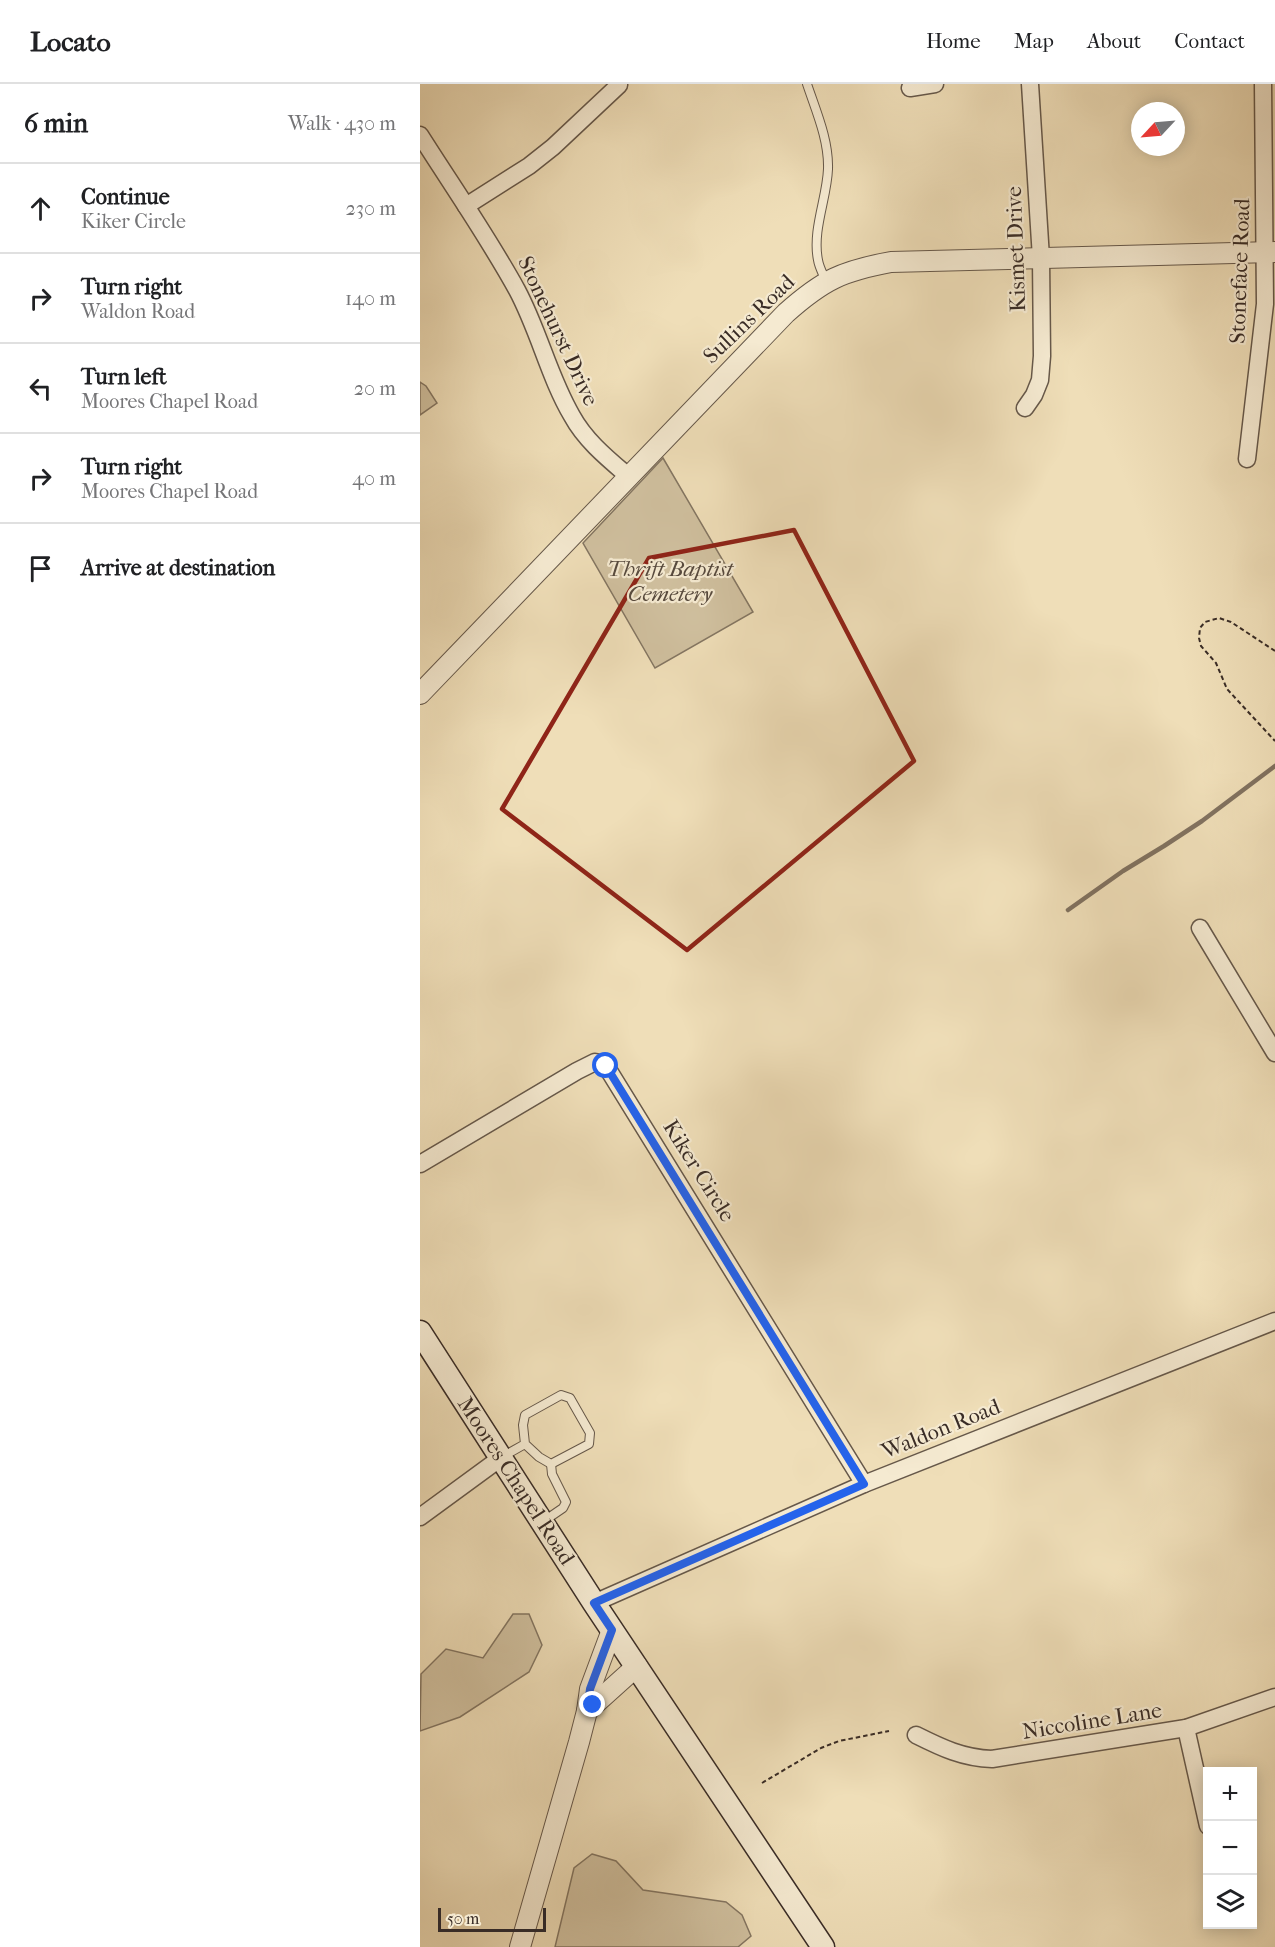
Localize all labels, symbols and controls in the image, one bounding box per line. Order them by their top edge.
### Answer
text: Locato [30,25,111,58]
text: Home [926,29,981,53]
text: Map [1014,29,1054,53]
text: About [1087,29,1141,53]
text: Contact [1174,29,1245,53]
north arrow [1131,102,1185,156]
text: 6 min [24,108,88,139]
text: Walk · 430 m [288,112,396,135]
text: Continue [81,184,170,210]
street label: Kismet Drive [1001,185,1031,312]
icon: ahead [24,192,57,225]
text: 230 m [346,197,396,220]
street label: Stoneface Road [1224,197,1256,344]
text: Kiker Circle [81,210,186,233]
street label: Stonehurst Drive [512,252,604,410]
street label: Sullins Road [698,268,801,369]
text: Turn right [81,274,182,300]
icon: right [24,282,57,315]
text: 140 m [345,287,396,310]
text: Waldon Road [81,300,195,323]
text: Turn left [81,364,167,390]
icon: left [24,372,57,405]
text: 20 m [354,377,396,400]
text: Moores Chapel Road [81,390,258,413]
text: Turn right [81,454,182,480]
icon: right [24,462,57,495]
text: 40 m [352,467,396,490]
text: Moores Chapel Road [81,480,258,503]
icon: arrive [24,552,57,585]
text: Arrive at destination [81,555,275,581]
park label: Thrift Baptist Cemetery [607,556,734,607]
route start [592,1052,618,1078]
street label: Kiker Circle [657,1115,741,1227]
street label: Moores Chapel Road [452,1392,581,1571]
street label: Waldon Road [877,1393,1005,1465]
route end [579,1691,605,1717]
street label: Niccoline Lane [1020,1697,1164,1745]
map controls [1203,1767,1257,1929]
button: + [1203,1767,1257,1821]
button: − [1203,1821,1257,1875]
button: layers [1203,1875,1257,1929]
scale bar [438,1905,546,1932]
text: 50 m [447,1909,479,1928]

